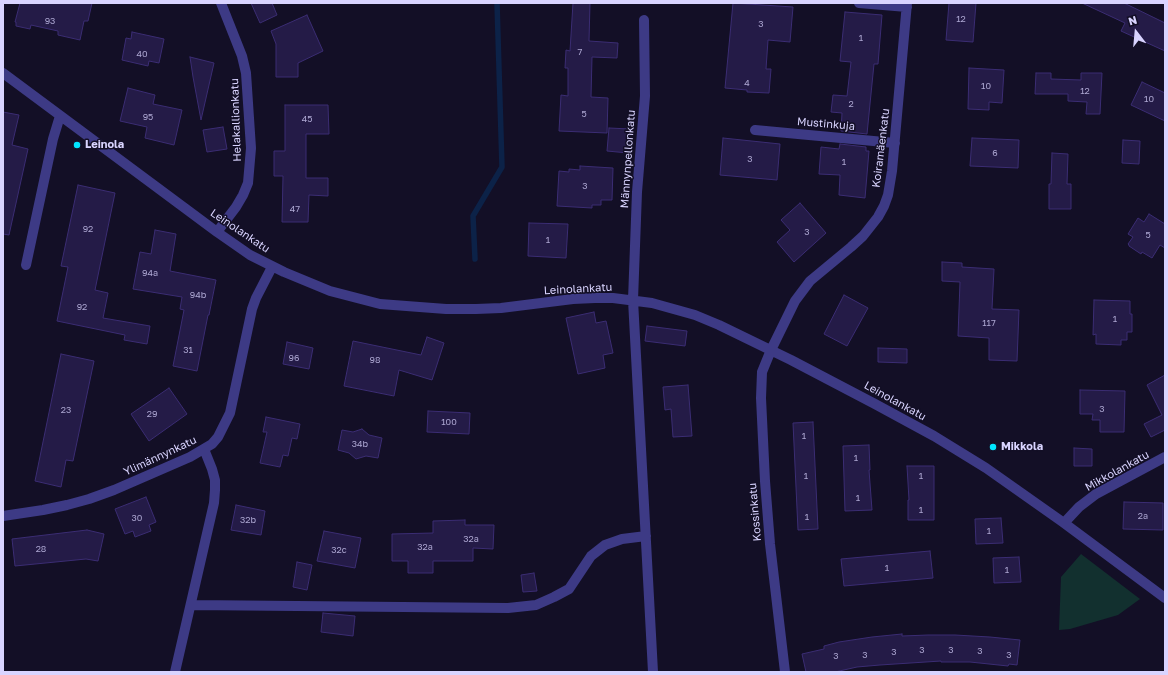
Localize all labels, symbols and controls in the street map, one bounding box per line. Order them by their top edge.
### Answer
north arrow [1116,12,1156,52]
text: N [1127,13,1138,27]
house number: 12 [956,14,966,24]
house number: 93 [45,16,55,26]
house number: 3 [758,19,764,29]
house number: 1 [859,33,863,43]
house number: 7 [578,47,582,57]
house number: 40 [136,49,148,59]
street label: Helakallionkatu [228,78,244,162]
house number: 4 [744,78,750,88]
house number: 10 [981,81,991,91]
house number: 12 [1080,86,1090,96]
house number: 10 [1144,94,1154,104]
house number: 2 [848,99,854,109]
street label: Koiramäenkatu [870,108,892,188]
house number: 5 [581,109,587,119]
street label: Männynpellonkatu [618,109,638,209]
house number: 95 [143,112,153,122]
house number: 45 [302,114,312,124]
street label: Mustinkuja [796,115,856,133]
place label: Leinola [85,138,124,152]
marker: Leinola [72,140,82,150]
house number: 6 [992,148,998,158]
house number: 3 [747,154,753,164]
house number: 1 [842,157,846,167]
house number: 3 [582,181,588,191]
house number: 47 [290,204,300,214]
street label: Leinolankatu [208,206,272,256]
house number: 92 [83,224,93,234]
house number: 3 [804,227,810,237]
house number: 5 [1145,230,1151,240]
house number: 1 [546,235,550,245]
house number: 94a [142,268,158,278]
street label: Leinolankatu [543,281,613,297]
house number: 94b [190,290,206,300]
house number: 92 [77,302,87,312]
house number: 1 [1113,314,1117,324]
house number: 117 [982,318,996,328]
house number: 31 [183,345,193,355]
house number: 96 [289,353,299,363]
house number: 98 [370,355,380,365]
street label: Leinolankatu [862,379,928,423]
house number: 3 [1099,404,1105,414]
house number: 23 [61,405,71,415]
house number: 29 [147,409,157,419]
house number: 100 [441,417,457,427]
house number: 1 [802,431,806,441]
street label: Ylimännynkatu [121,433,199,479]
house number: 34b [352,439,368,449]
place label: Mikkola [1001,440,1043,454]
marker: Mikkola [988,442,998,452]
street label: Mikkolankatu [1083,448,1151,494]
house number: 1 [854,453,858,463]
house number: 1 [804,471,808,481]
house number: 1 [919,471,923,481]
street label: Kossinkatu [746,482,764,542]
house number: 1 [856,493,860,503]
house number: 1 [919,505,923,515]
house number: 2a [1138,511,1148,521]
house number: 1 [805,512,809,522]
house number: 30 [132,513,142,523]
house number: 32b [240,515,256,525]
house number: 1 [987,526,991,536]
house number: 32a [463,534,479,544]
house number: 32a [417,542,433,552]
house number: 28 [36,544,46,554]
house number: 32c [331,545,347,555]
house number: 1 [885,563,889,573]
house number: 1 [1005,565,1009,575]
house number: 3 [919,645,925,655]
house number: 3 [948,645,954,655]
house number: 3 [977,646,983,656]
house number: 3 [891,647,897,657]
house number: 3 [862,650,868,660]
house number: 3 [1006,650,1012,660]
house number: 3 [833,651,839,661]

